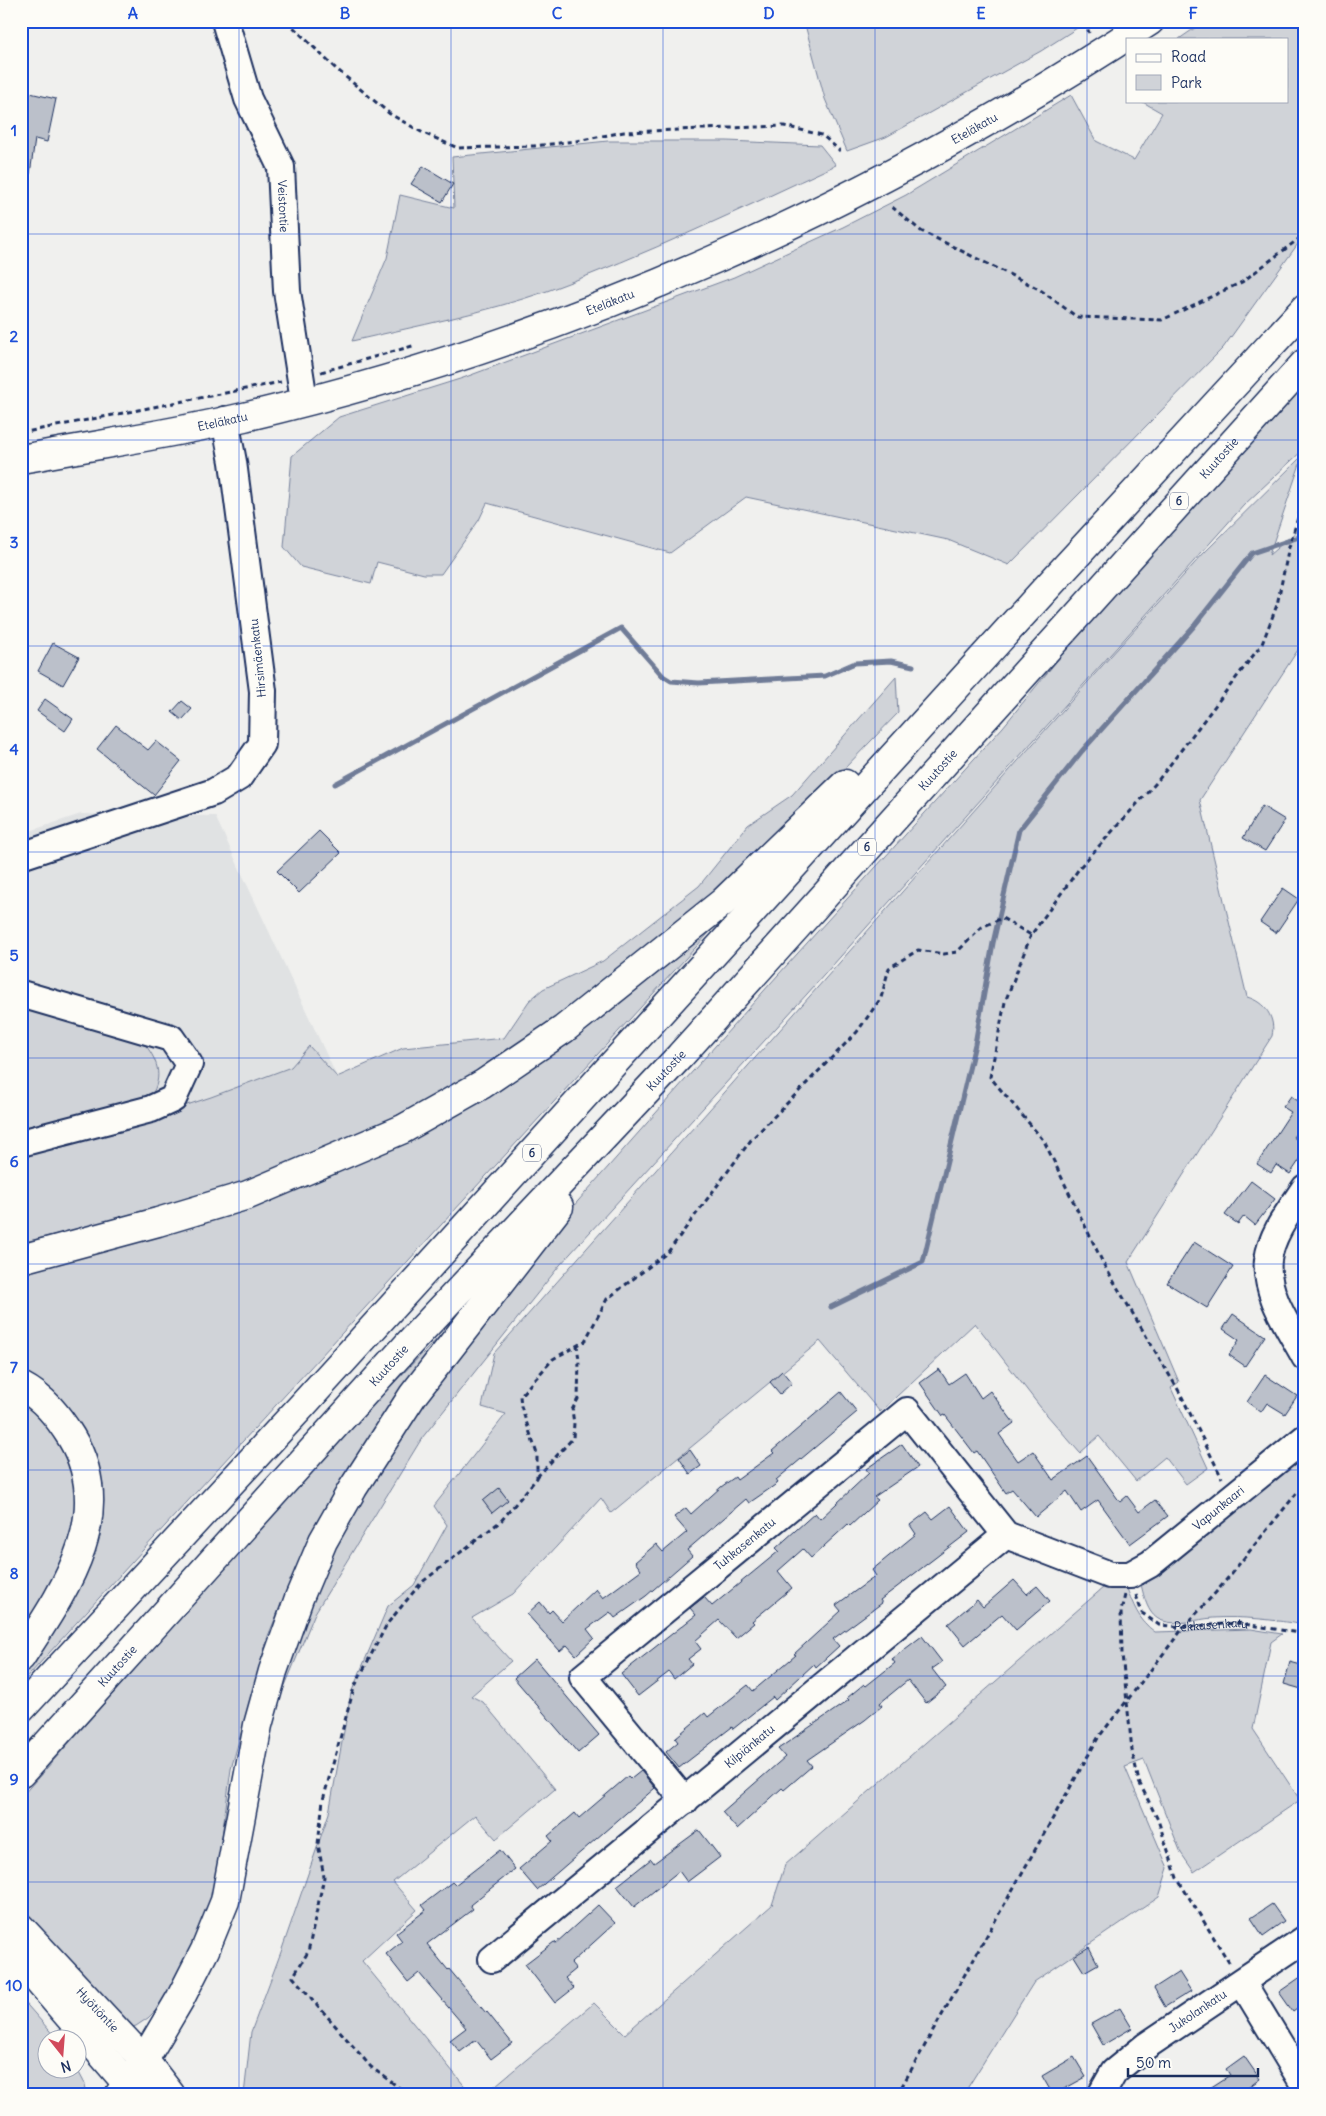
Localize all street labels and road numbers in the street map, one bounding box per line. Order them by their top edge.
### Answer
street label: Eteläkatu [948,109,1000,147]
street label: Veistontie [275,179,292,233]
street label: Eteläkatu [584,286,636,318]
street label: Eteläkatu [196,408,249,434]
street label: Kuutostie [1196,434,1241,482]
road number: 6 [1170,492,1188,510]
street label: Hirsimäenkatu [246,618,269,698]
street label: Kuutostie [915,746,960,794]
road number: 6 [858,839,876,856]
street label: Kuutostie [643,1047,689,1094]
road number: 6 [523,1144,541,1162]
street label: Kuutostie [366,1341,411,1389]
street label: Vapunkaari [1189,1483,1247,1533]
street label: Tuhkasenkatu [711,1514,778,1573]
street label: Pekkasenkatu [1173,1615,1250,1634]
street label: Kuutostie [95,1642,140,1690]
street label: Kilpiänkatu [721,1721,777,1771]
street label: Hyötiöntie [73,1984,122,2035]
street label: Jukolankatu [1166,1986,1229,2036]

